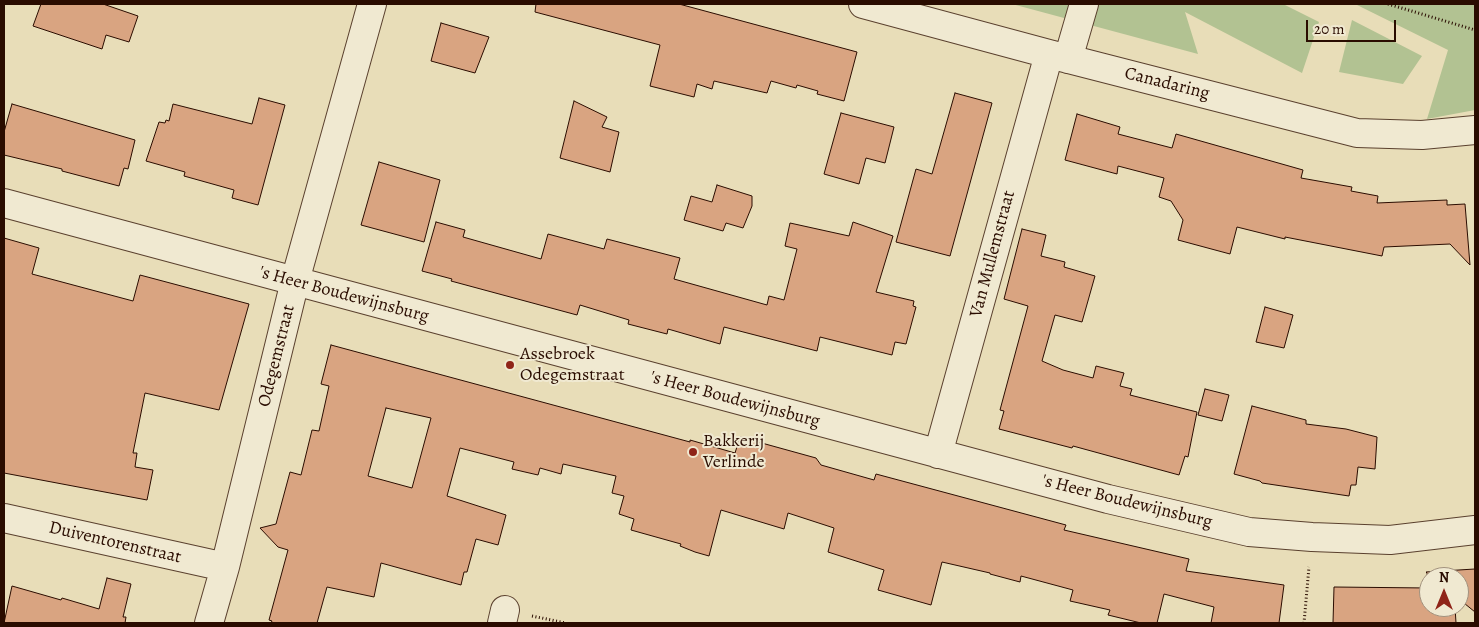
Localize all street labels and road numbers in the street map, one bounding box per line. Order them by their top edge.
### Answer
street label: Canadaring [1122,63,1212,105]
street label: Van Mullemstraat [966,188,1020,320]
street label: 's Heer Boudewijnsburg [257,262,431,328]
street label: Odegemstraat [254,303,300,409]
street label: 's Heer Boudewijnsburg [648,367,822,433]
street label: 's Heer Boudewijnsburg [1040,470,1214,534]
street label: Duiventorenstraat [47,517,183,569]

